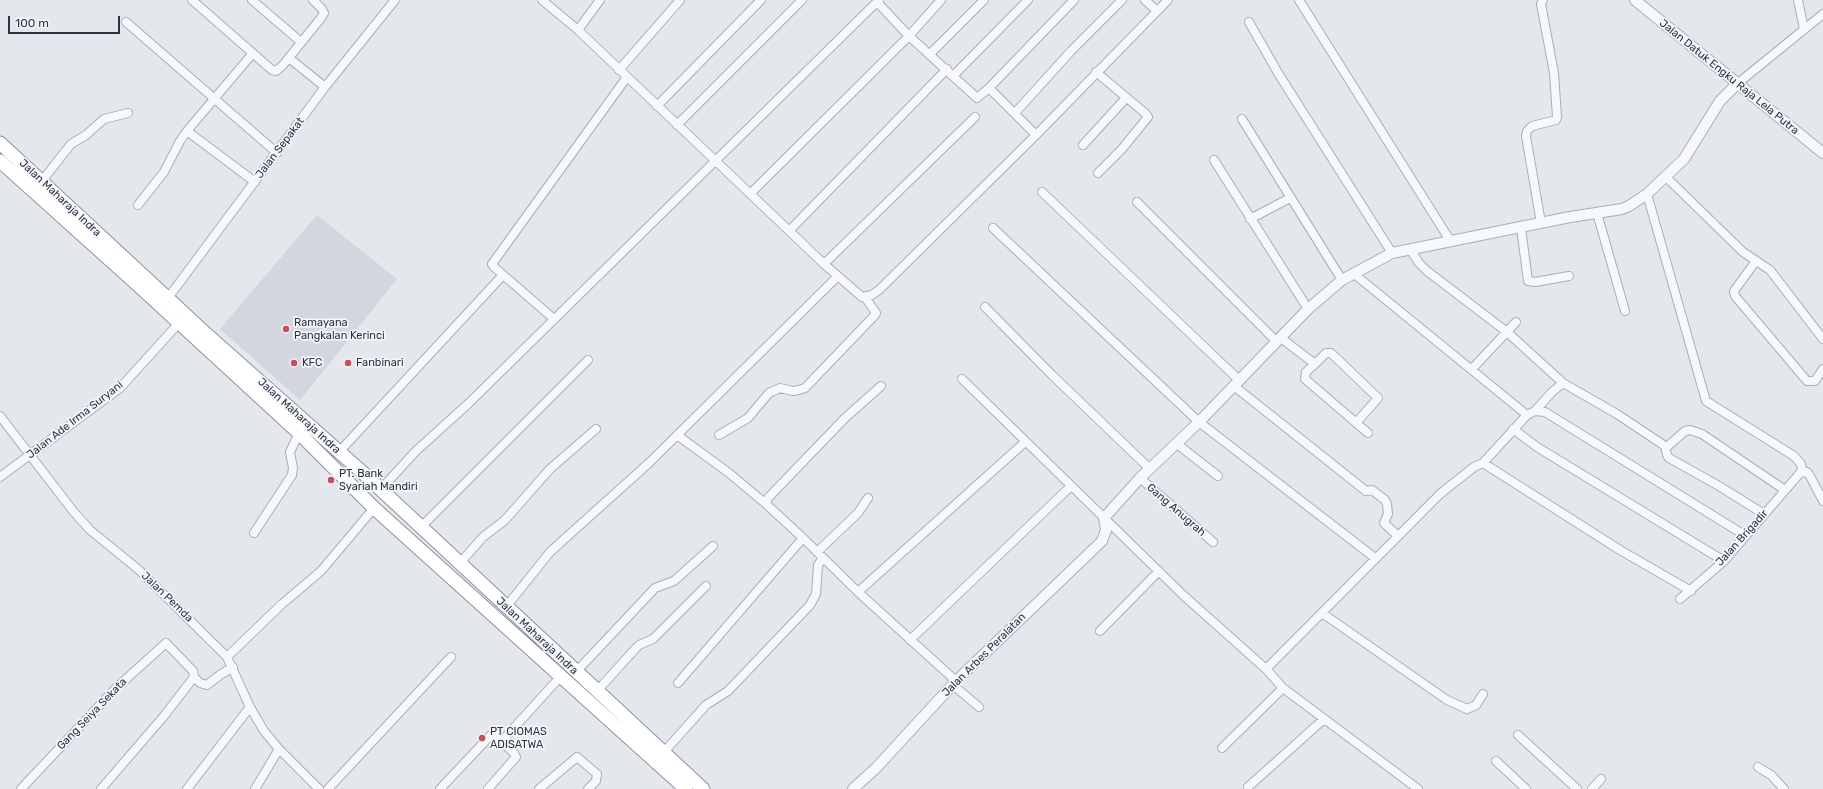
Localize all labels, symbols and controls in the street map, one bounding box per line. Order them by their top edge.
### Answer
scale bar [10,8,122,34]
text: 100 m [15,16,49,30]
street label: Jalan Datuk Engku Raja Lela Putra [1657,17,1801,137]
street label: Jalan Sepakat [253,115,307,181]
street label: Jalan Maharaja Indra [16,157,104,239]
place label: Ramayana Pangkalan Kerinci [294,316,385,342]
marker: Ramayana Pangkalan Kerinci [281,324,291,334]
place label: KFC [302,356,322,370]
place label: Fanbinari [356,356,404,370]
marker: KFC [289,358,299,368]
marker: Fanbinari [343,358,353,368]
street label: Jalan Maharaja Indra [255,375,343,457]
street label: Jalan Ade Irma Suryani [24,378,126,462]
place label: PT. Bank Syariah Mandiri [339,467,418,493]
marker: PT. Bank Syariah Mandiri [326,475,336,485]
street label: Gang Anugrah [1144,481,1208,539]
street label: Jalan Brigadir [1713,507,1771,569]
street label: Jalan Pemda [138,569,196,625]
street label: Jalan Maharaja Indra [493,595,581,677]
street label: Jalan Arbes Peralatan [939,610,1029,700]
street label: Gang Seiya Sekata [54,675,130,753]
place label: PT CIOMAS ADISATWA [490,725,547,751]
marker: PT CIOMAS ADISATWA [477,733,487,743]

